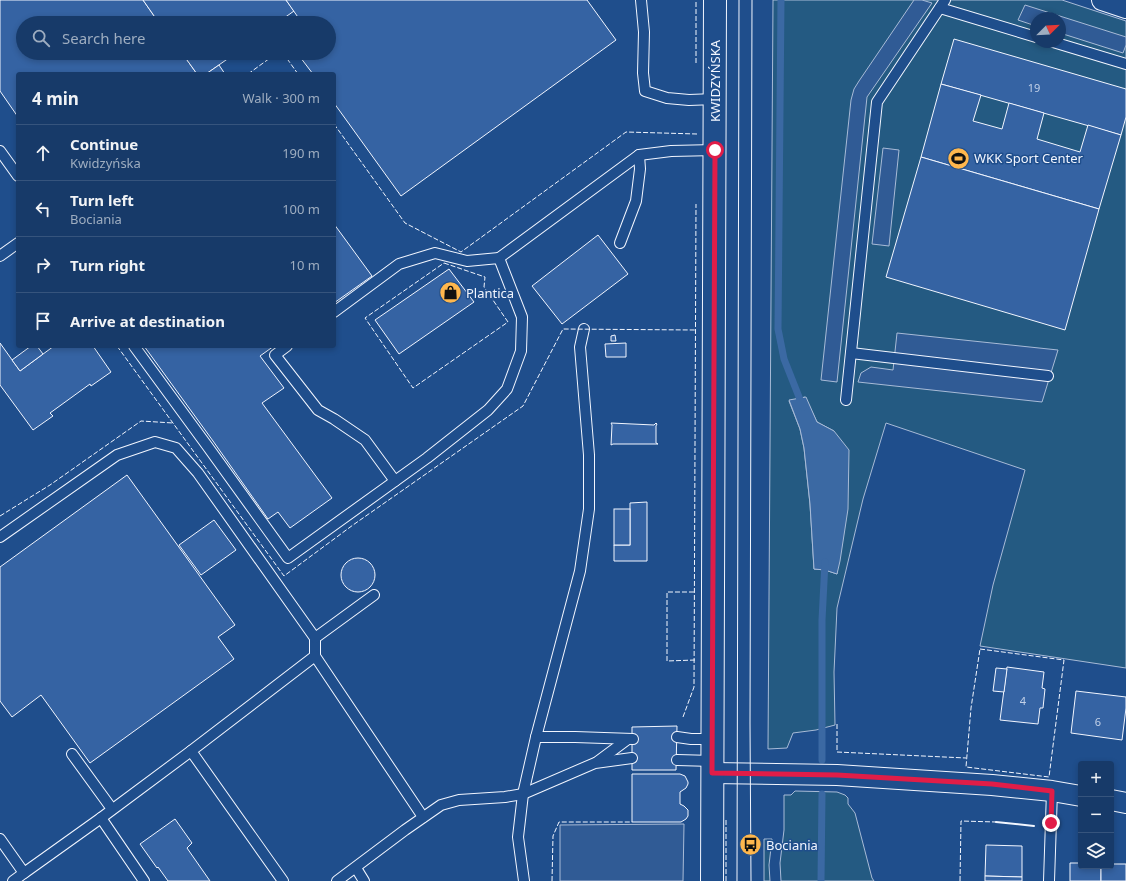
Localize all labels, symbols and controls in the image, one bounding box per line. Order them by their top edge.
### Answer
north arrow [1030,12,1066,48]
search box [16,16,336,60]
icon: search [30,27,52,49]
text: Search here [62,28,145,48]
street label: KWIDZYŃSKA [706,39,724,122]
house number: 19 [1028,80,1040,95]
text: 4 min [32,87,79,110]
text: Walk · 300 m [242,89,320,107]
text: Continue [70,134,138,154]
route start [706,141,724,159]
icon: ahead [32,142,54,164]
text: 190 m [282,144,320,162]
sports icon: WKK Sport Center [945,145,971,171]
place label: WKK Sport Center [974,149,1084,167]
text: Kwidzyńska [70,154,141,172]
text: Turn left [70,190,134,210]
icon: left [32,198,54,220]
text: 100 m [282,200,320,218]
text: Bociania [70,210,122,228]
icon: right [32,254,54,276]
text: Turn right [70,255,145,275]
text: 10 m [290,256,320,274]
shop icon: Plantica [438,280,464,306]
place label: Plantica [466,284,514,302]
icon: arrive [32,310,54,332]
text: Arrive at destination [70,311,225,331]
house number: 4 [1020,693,1027,708]
house number: 6 [1095,714,1101,729]
map controls [1078,761,1114,869]
button: + [1078,761,1114,797]
button: − [1078,797,1114,833]
route end [1042,814,1060,832]
bus stop icon: Bociania [738,832,764,858]
button: layers [1078,833,1114,869]
place label: Bociania [766,836,818,854]

